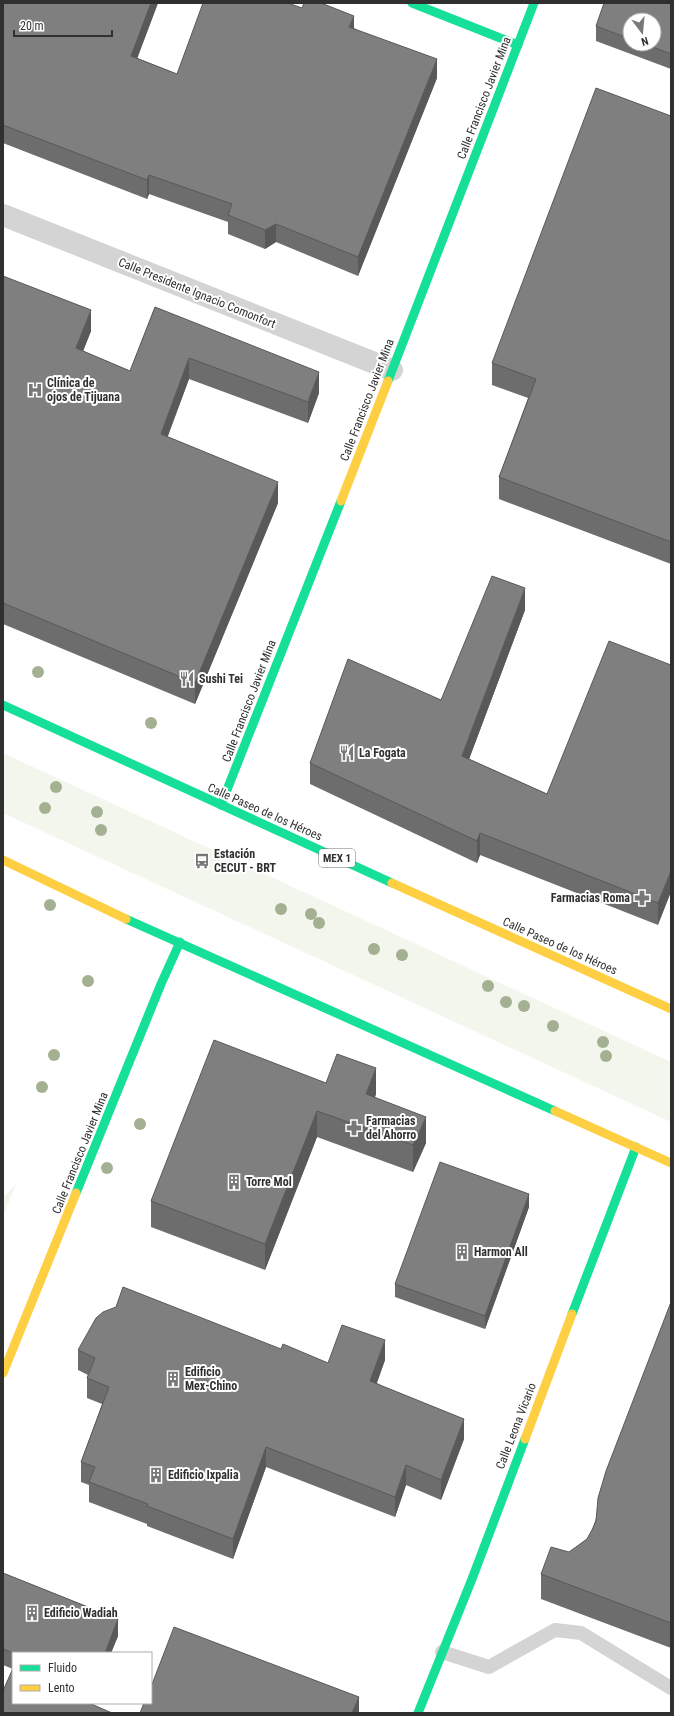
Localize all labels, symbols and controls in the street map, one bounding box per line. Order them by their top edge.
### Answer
scale bar [14,12,112,38]
north arrow [622,12,662,52]
text: 20 m [20,19,44,33]
text: N [639,34,650,48]
street label: Calle Francisco Javier Mina [454,35,514,161]
street label: Calle Presidente Ignacio Comonfort [116,255,278,331]
street label: Calle Francisco Javier Mina [337,337,397,463]
place label: Clínica de ojos de Tijuana [47,376,120,404]
hospital icon: Clínica de ojos de Tijuana [26,381,44,399]
street label: Calle Francisco Javier Mina [219,638,279,764]
restaurant icon: Sushi Tei [178,670,196,688]
place label: Sushi Tei [199,672,243,686]
restaurant icon: La Fogata [338,744,356,762]
place label: La Fogata [359,746,406,760]
street label: Calle Paseo de los Héroes [206,780,324,844]
place label: Estación CECUT - BRT [214,847,277,875]
road number: MEX 1 [319,849,355,867]
bus stop icon: Estación CECUT - BRT [193,852,211,870]
pharmacy icon: Farmacias Roma [633,889,651,907]
place label: Farmacias Roma [551,891,630,905]
street label: Calle Paseo de los Héroes [501,914,619,978]
street label: Calle Francisco Javier Mina [49,1090,111,1216]
place label: Farmacias del Ahorro [366,1114,416,1142]
pharmacy icon: Farmacias del Ahorro [345,1119,363,1137]
building icon: Torre Mol [225,1173,243,1191]
place label: Torre Mol [246,1175,292,1189]
building icon: Harmon All [453,1243,471,1261]
place label: Harmon All [474,1245,528,1259]
place label: Edificio Mex-Chino [185,1365,237,1393]
building icon: Edificio Mex-Chino [164,1370,182,1388]
street label: Calle Leona Vicario [493,1381,539,1471]
building icon: Edificio Ixpalia [147,1466,165,1484]
place label: Edificio Ixpalia [168,1468,239,1482]
building icon: Edificio Wadiah [23,1604,41,1622]
place label: Edificio Wadiah [44,1606,118,1620]
legend [12,1652,152,1704]
text: Fluido [48,1661,77,1675]
text: Lento [48,1681,75,1695]

